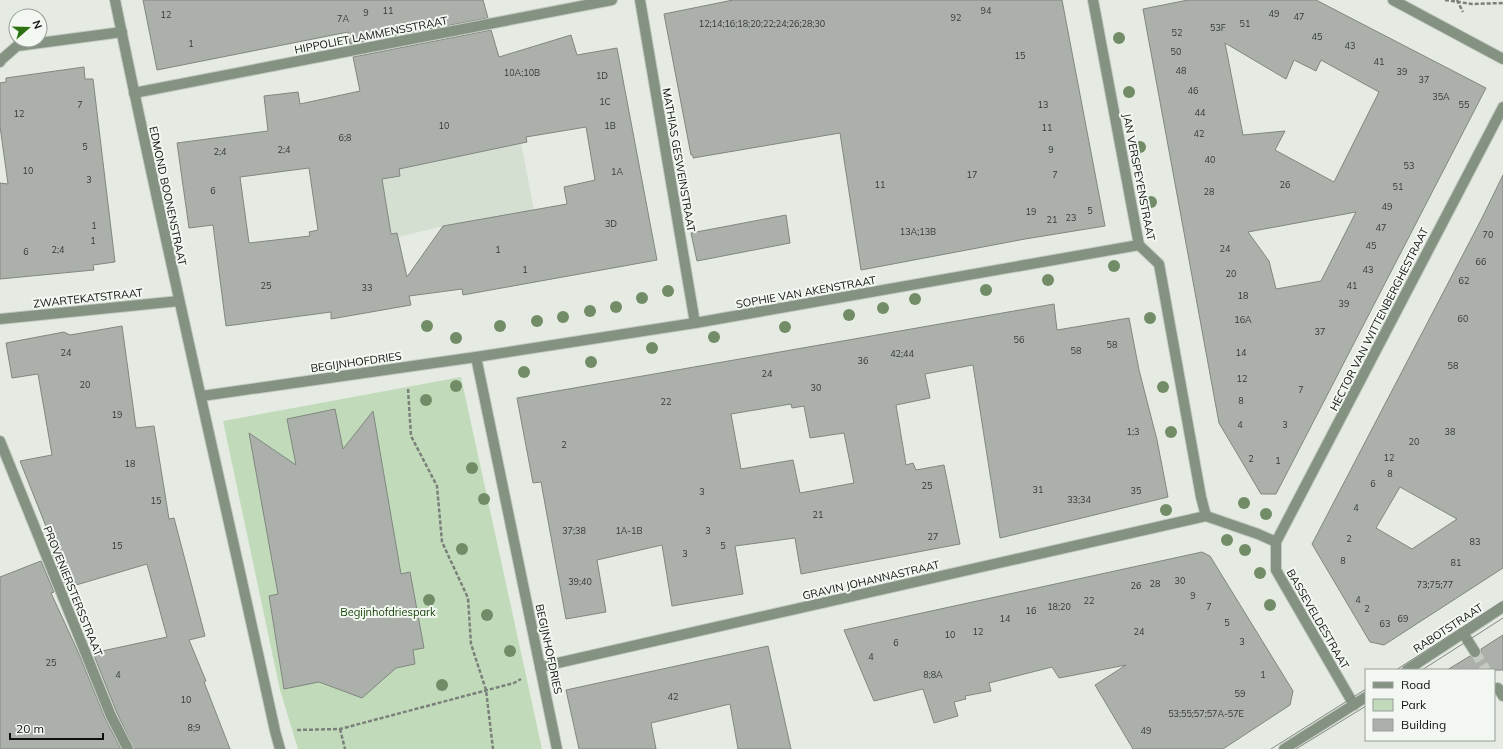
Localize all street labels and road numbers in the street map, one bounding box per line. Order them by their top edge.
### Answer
street label: HIPPOLIET LAMMENSSTRAAT [293,13,449,57]
street label: MATHIAS GESWEINSTRAAT [659,87,699,233]
street label: JAN VERSPEYENSTRAAT [1120,112,1158,242]
street label: EDMOND BOONENSTRAAT [146,125,190,267]
street label: HECTOR VAN WITTENBERGHESTRAAT [1326,225,1432,413]
street label: SOPHIE VAN AKENSTRAAT [735,273,877,311]
street label: ZWARTEKATSTRAAT [33,285,144,311]
street label: BEGIJNHOFDRIES [310,349,402,375]
street label: PROVENIERSTERSSTRAAT [40,524,106,659]
street label: GRAVIN JOHANNASTRAAT [801,557,941,603]
street label: BASSEVELDESTRAAT [1284,567,1352,672]
street label: RABOTSTRAAT [1411,600,1486,656]
street label: BEGIJNHOFDRIES [533,603,565,695]

